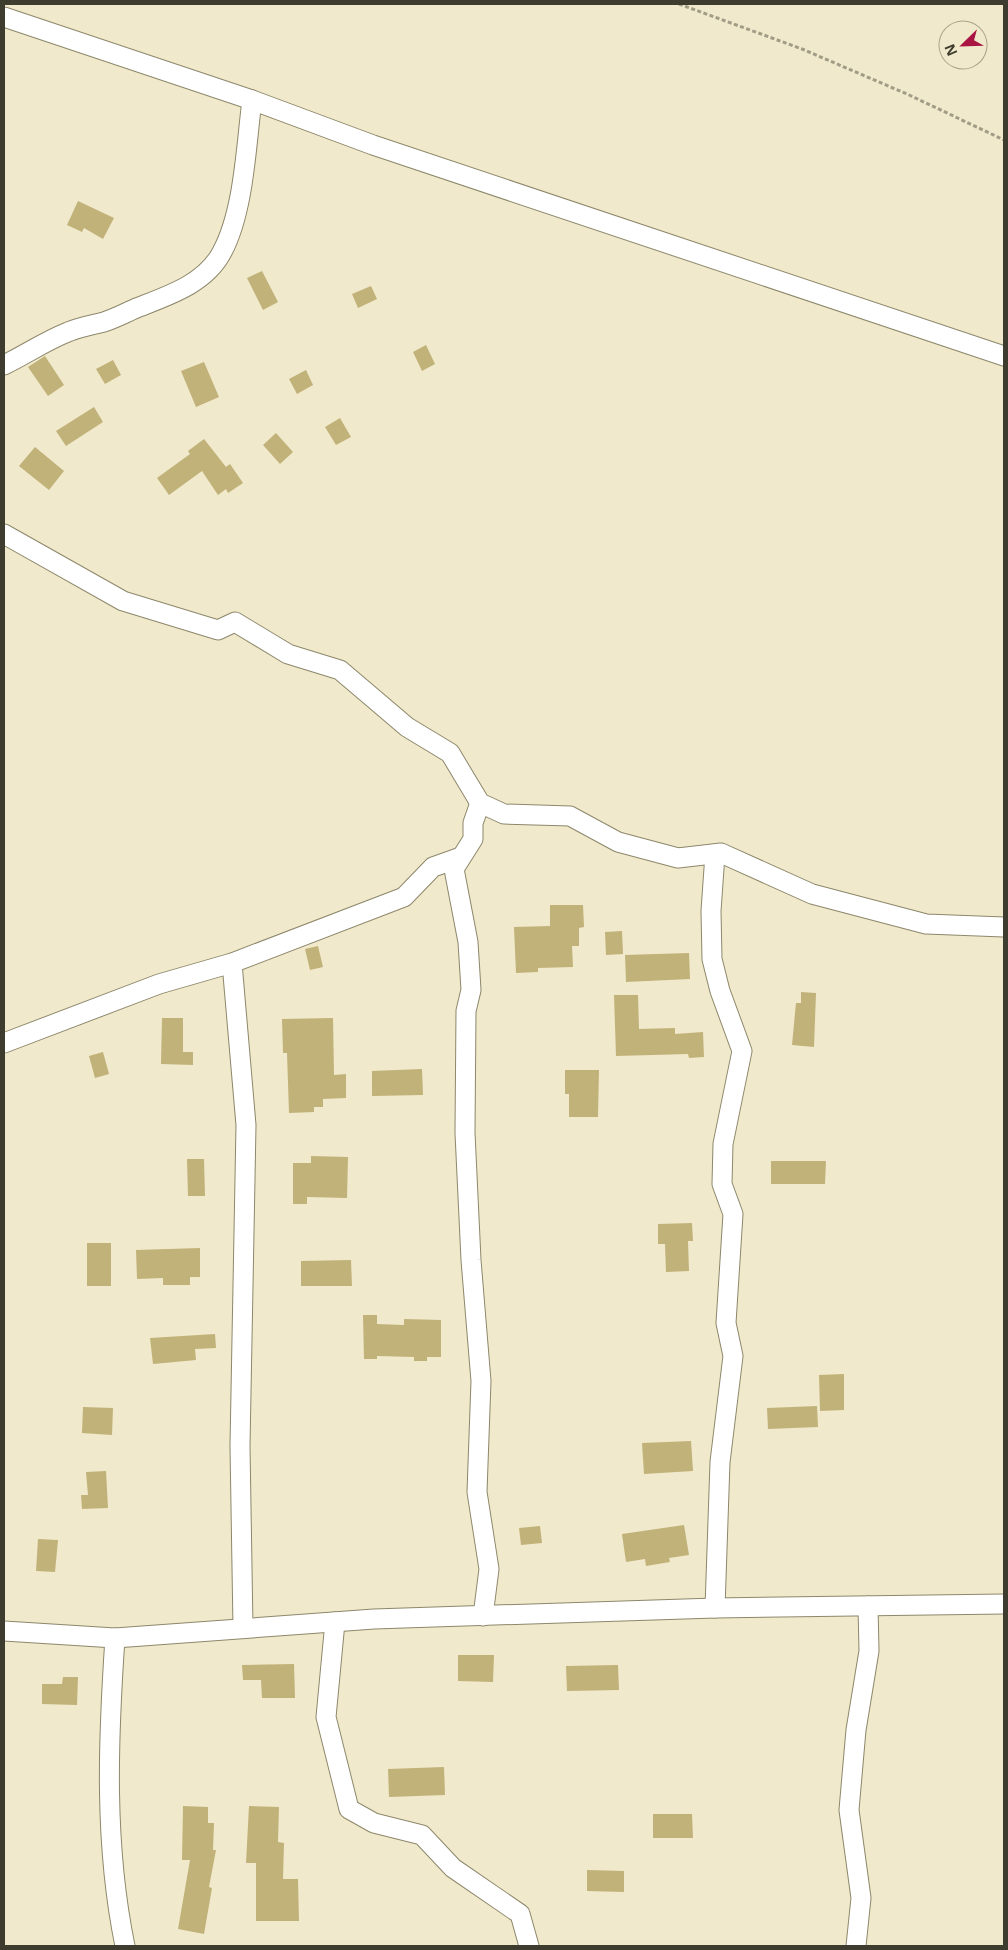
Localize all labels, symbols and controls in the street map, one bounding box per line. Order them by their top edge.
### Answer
north arrow [938,20,988,70]
text: N [940,41,962,59]

